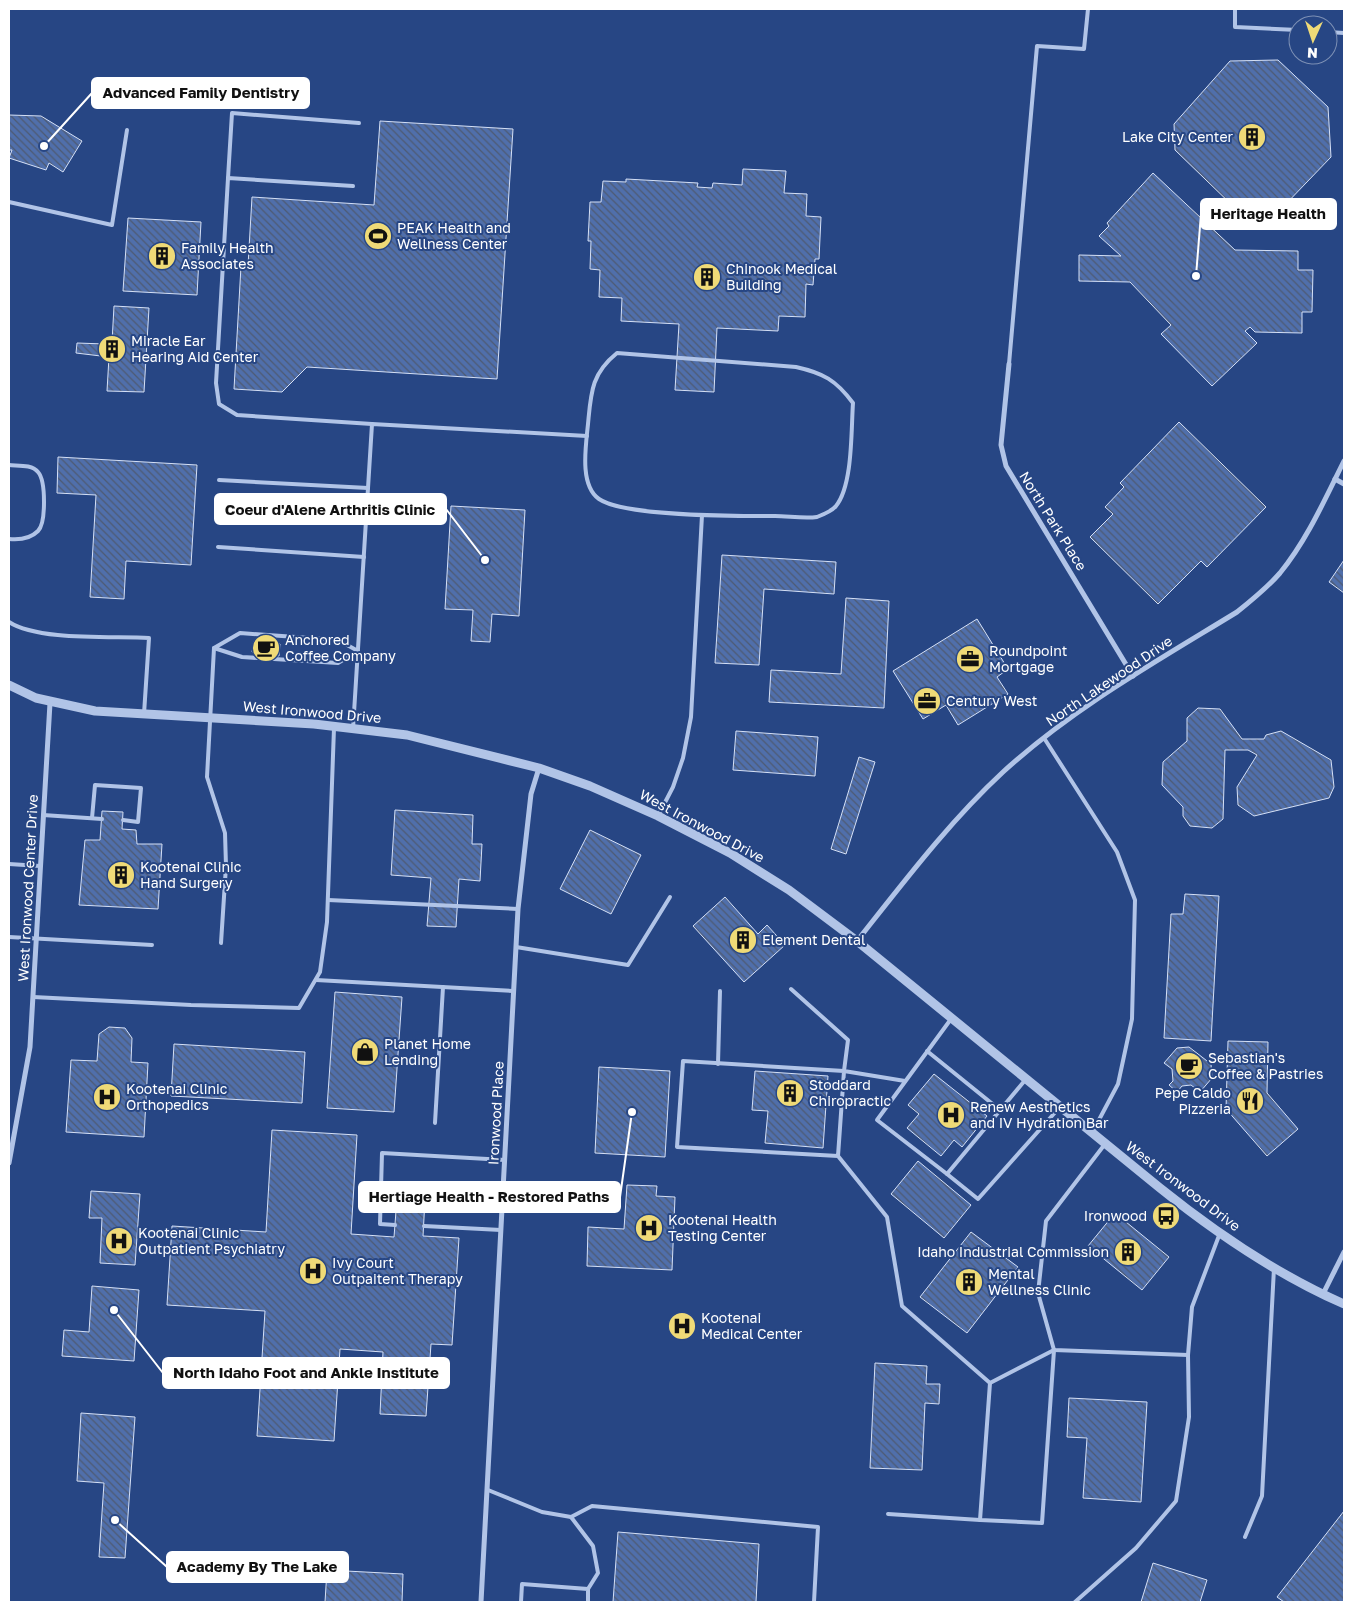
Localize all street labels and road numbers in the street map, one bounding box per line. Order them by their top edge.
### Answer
street label: North Park Place [1016,468,1091,573]
street label: North Lakewood Drive [1042,632,1175,729]
street label: West Ironwood Drive [242,697,382,726]
street label: West Ironwood Drive [637,785,768,866]
street label: West Ironwood Center Drive [14,794,41,982]
street label: Ironwood Place [484,1061,507,1165]
street label: West Ironwood Drive [1123,1137,1244,1234]

